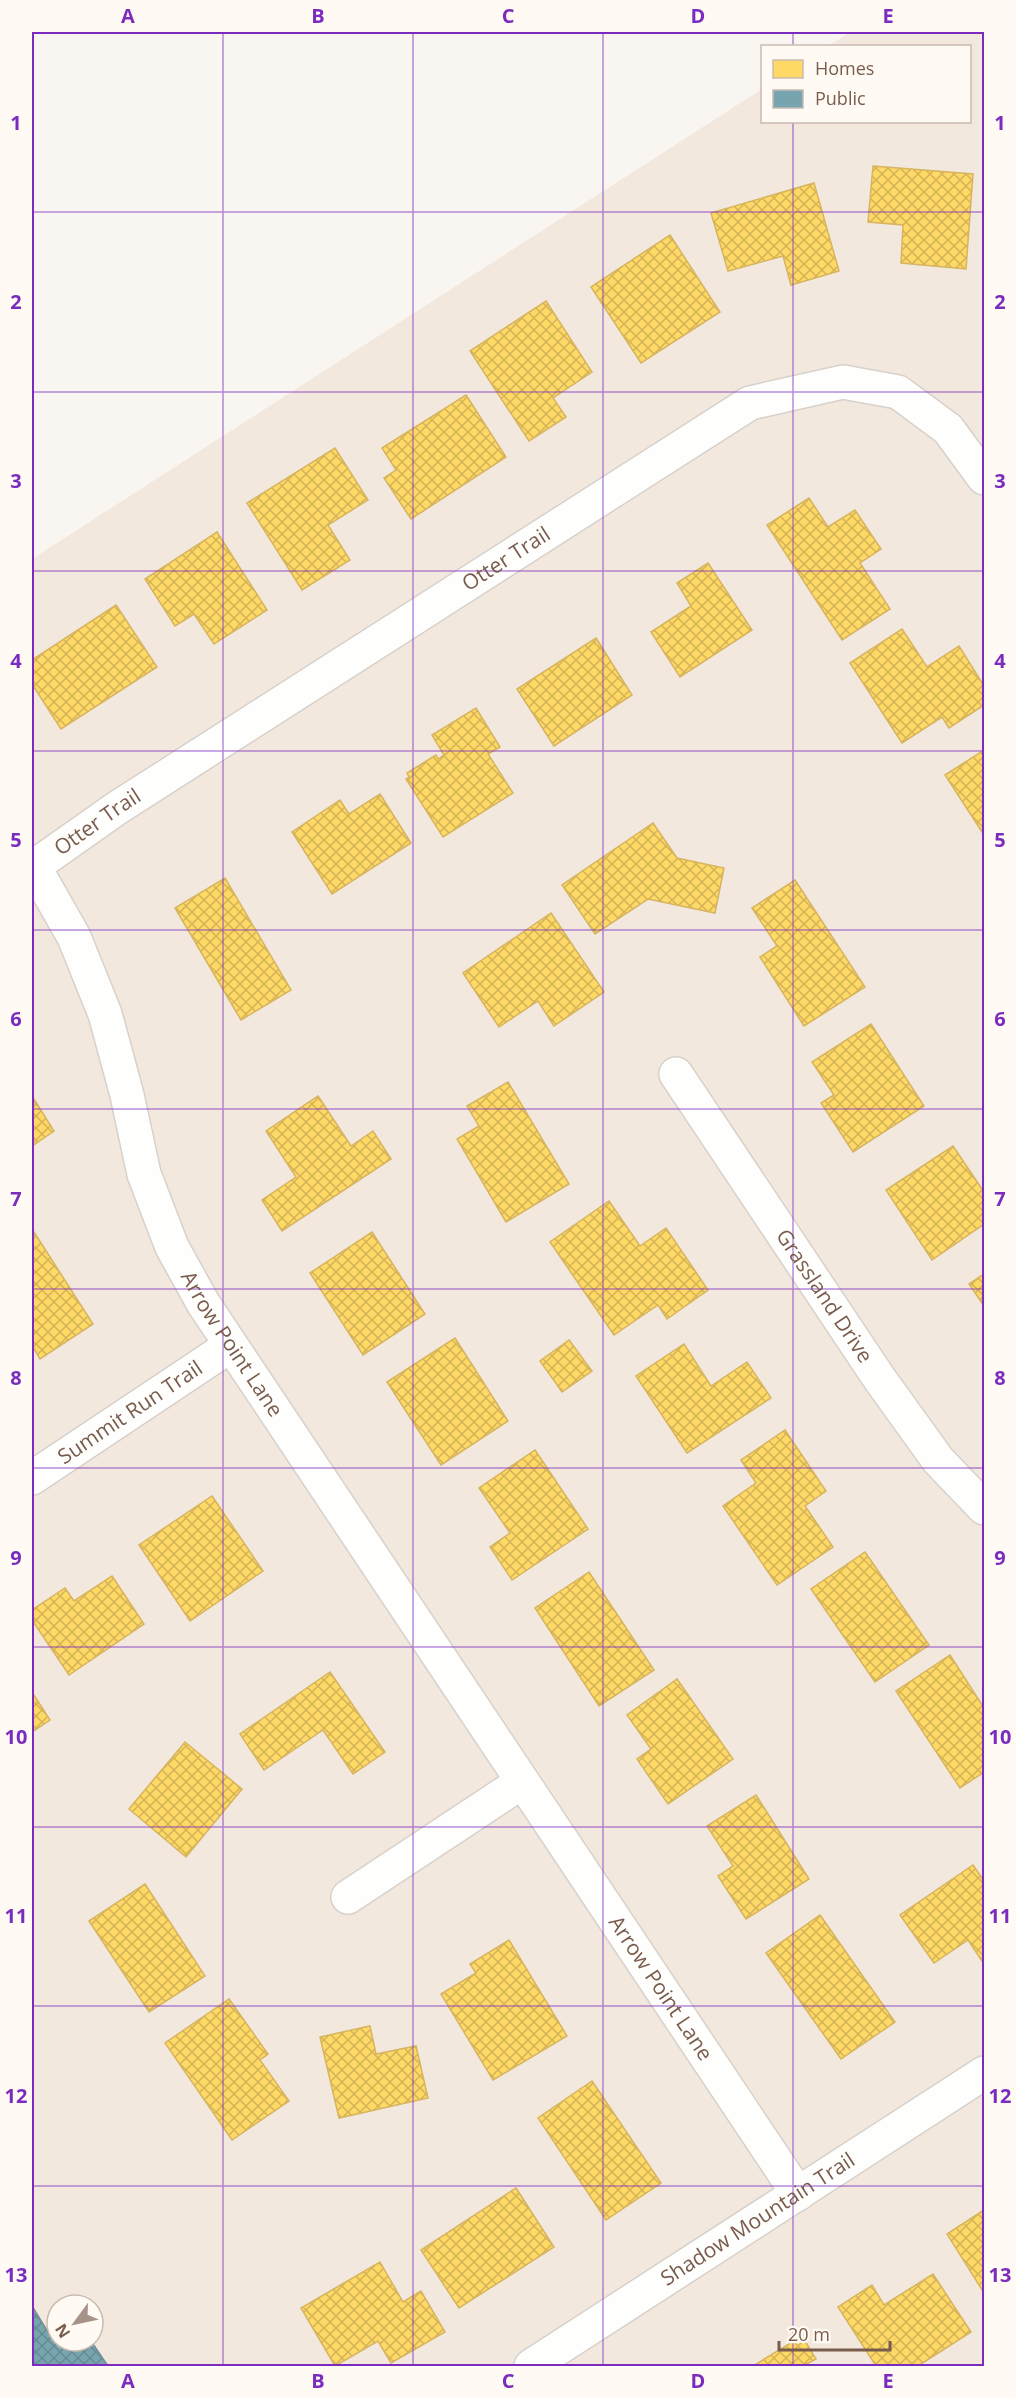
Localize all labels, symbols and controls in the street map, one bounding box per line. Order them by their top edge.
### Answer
text: A [121,2,135,29]
text: B [311,2,325,29]
text: C [502,2,515,29]
text: D [691,2,705,29]
text: E [882,2,894,29]
legend [761,45,971,123]
text: Homes [815,56,874,80]
text: Public [815,86,866,110]
text: 1 [10,109,22,136]
text: 1 [994,109,1006,136]
text: 2 [10,288,22,315]
text: 2 [994,288,1006,315]
text: 3 [10,467,22,494]
text: 3 [994,467,1006,494]
street label: Otter Trail [456,520,555,597]
text: 4 [10,647,22,674]
text: 4 [994,647,1006,674]
street label: Otter Trail [48,781,146,861]
text: 5 [10,826,22,853]
text: 5 [994,826,1006,853]
text: 6 [10,1005,22,1032]
text: 6 [994,1005,1006,1032]
text: 7 [10,1185,22,1212]
text: 7 [994,1185,1006,1212]
street label: Grassland Drive [770,1223,880,1368]
street label: Arrow Point Lane [175,1266,290,1422]
street label: Summit Run Trail [52,1353,207,1470]
text: 8 [10,1364,22,1391]
text: 8 [994,1364,1006,1391]
text: 9 [10,1544,22,1571]
text: 9 [994,1544,1006,1571]
text: 10 [5,1723,27,1750]
text: 10 [989,1723,1011,1750]
text: 11 [5,1902,27,1929]
text: 11 [989,1902,1011,1929]
street label: Arrow Point Lane [603,1910,720,2066]
text: 12 [5,2082,27,2109]
text: 12 [989,2082,1011,2109]
street label: Shadow Mountain Trail [655,2145,860,2292]
text: 13 [5,2261,27,2288]
text: 13 [989,2261,1011,2288]
north arrow [45,2293,105,2353]
scale bar [779,2314,890,2352]
text: N [50,2320,75,2343]
text: 20 m [788,2322,830,2346]
text: A [121,2367,135,2394]
text: B [311,2367,325,2394]
text: C [502,2367,515,2394]
text: D [691,2367,705,2394]
text: E [882,2367,894,2394]

